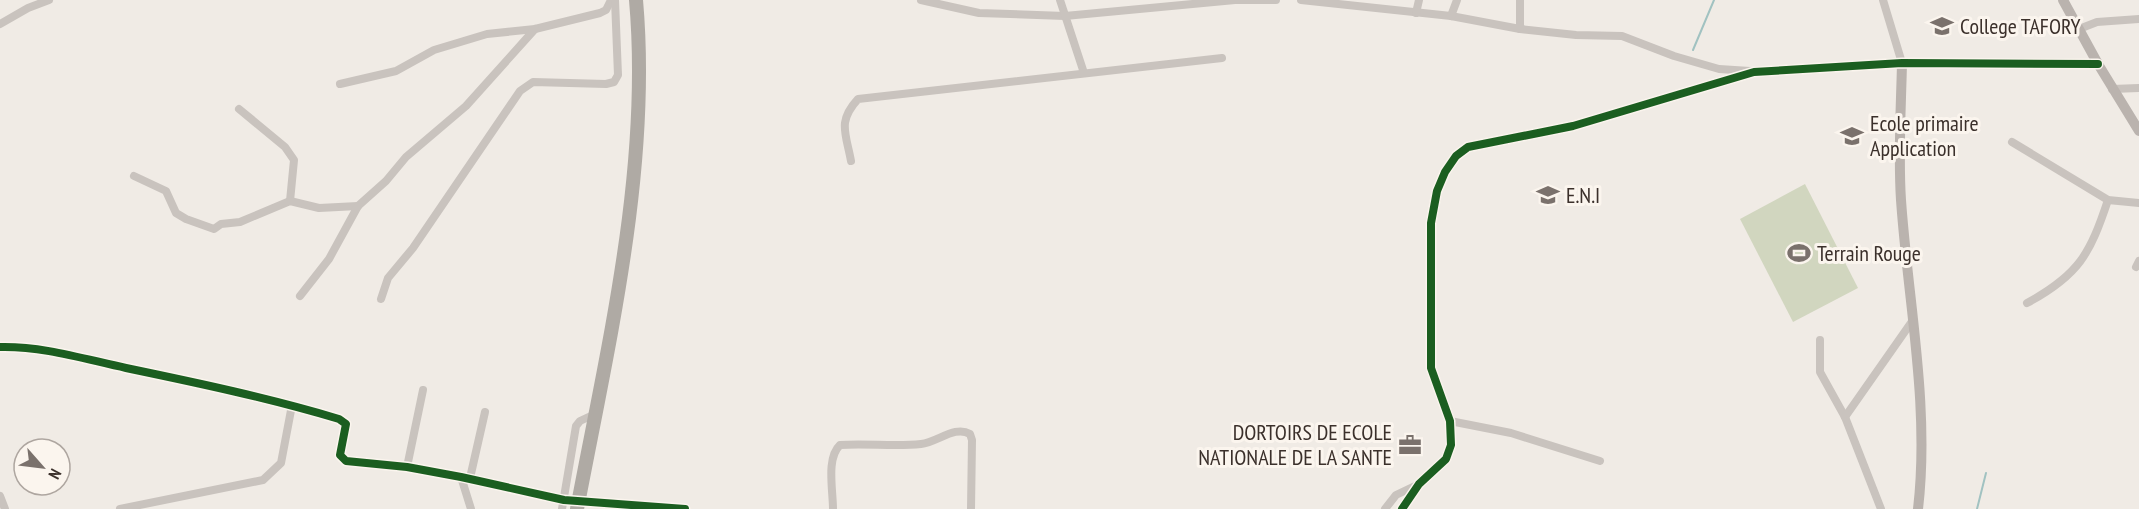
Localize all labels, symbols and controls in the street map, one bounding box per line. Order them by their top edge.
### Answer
place label: College TAFORY [1960,12,2081,40]
school or university icon: College TAFORY [1929,13,1955,39]
place label: Ecole primaire Application [1870,109,1979,162]
school or university icon: Ecole primaire Application [1839,123,1865,149]
place label: E.N.I [1566,181,1600,209]
school or university icon: E.N.I [1535,182,1561,208]
place label: Terrain Rouge [1817,239,1921,267]
sports icon: Terrain Rouge [1786,240,1812,266]
place label: DORTOIRS DE ECOLE NATIONALE DE LA SANTE [1198,418,1392,471]
office icon: DORTOIRS DE ECOLE NATIONALE DE LA SANTE [1397,432,1423,458]
north arrow [12,437,72,497]
text: N [44,466,66,483]

